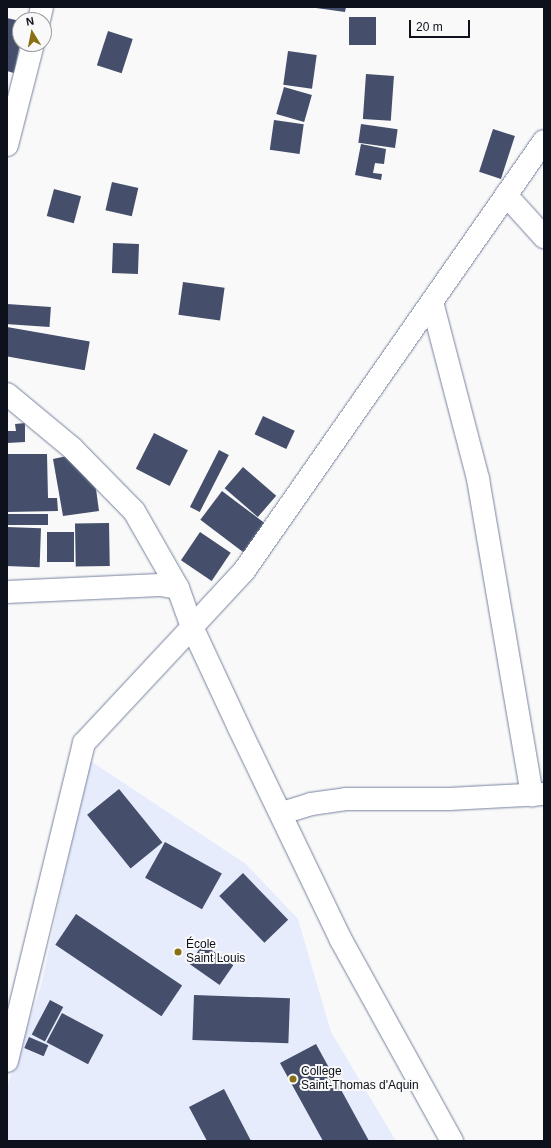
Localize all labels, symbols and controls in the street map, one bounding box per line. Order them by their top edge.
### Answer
north arrow [12,12,52,52]
scale bar [411,12,472,38]
text: N [25,15,35,28]
text: 20 m [416,20,443,34]
place label: École Saint Louis [186,938,245,966]
marker: École Saint Louis [173,947,183,957]
place label: College Saint-Thomas d'Aquin [301,1065,419,1093]
marker: College Saint-Thomas d'Aquin [288,1074,298,1084]

